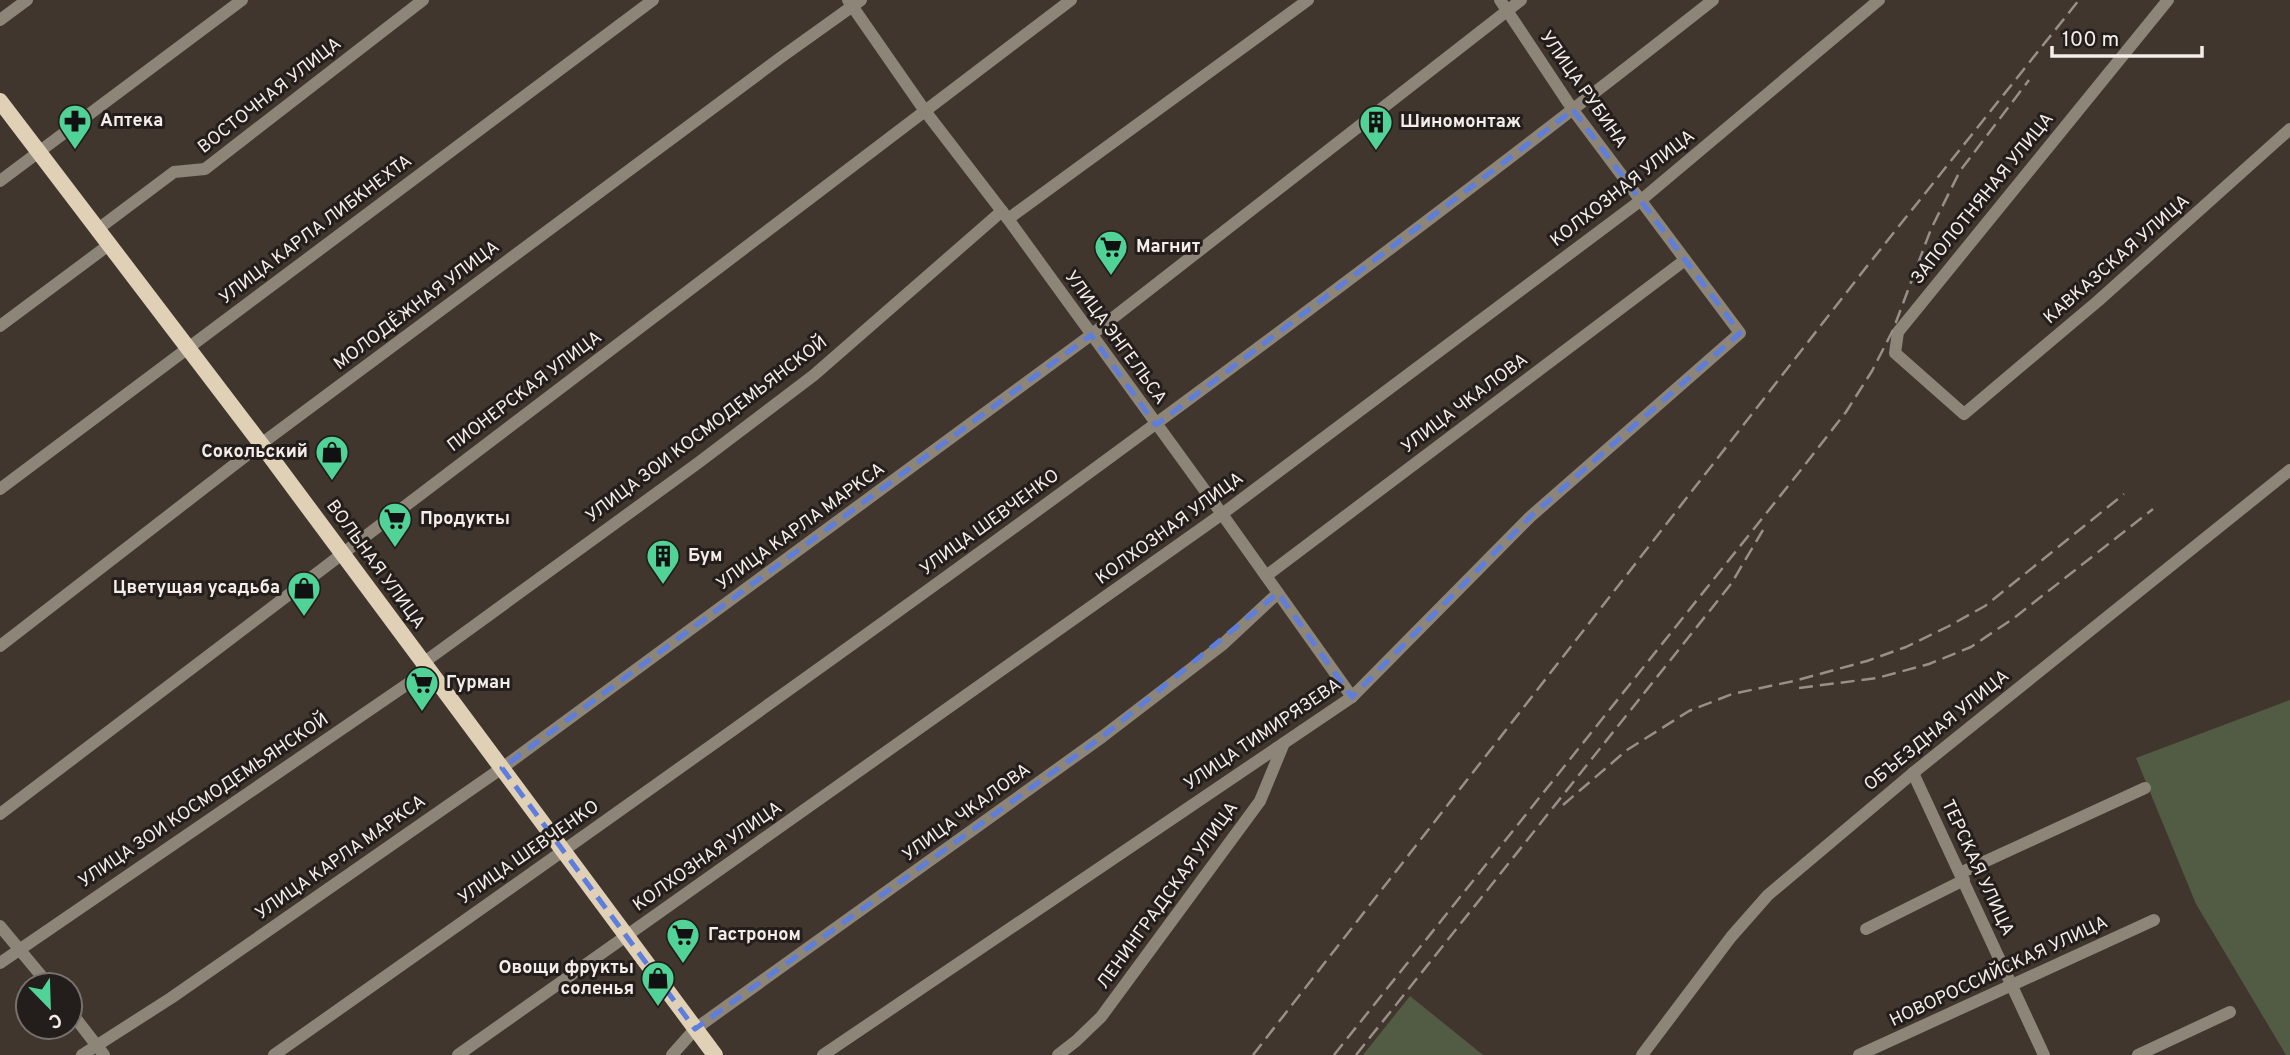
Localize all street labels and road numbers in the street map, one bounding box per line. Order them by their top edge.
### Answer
street label: УЛИЦА РУБИНА [1534,27,1632,153]
street label: ВОСТОЧНАЯ УЛИЦА [194,33,346,159]
street label: ЗАПОЛОТНЯНАЯ УЛИЦА [1907,108,2059,290]
street label: КОЛХОЗНАЯ УЛИЦА [1546,125,1700,253]
street label: УЛИЦА КАРЛА ЛИБКНЕХТА [215,150,417,310]
street label: КАВКАЗСКАЯ УЛИЦА [2039,190,2195,330]
street label: МОЛОДЁЖНАЯ УЛИЦА [328,235,504,376]
street label: УЛИЦА ЭНГЕЛЬСА [1059,267,1171,409]
street label: ПИОНЕРСКАЯ УЛИЦА [443,326,607,458]
street label: УЛИЦА ЗОИ КОСМОДЕМЬЯНСКОЙ [580,330,832,528]
street label: УЛИЦА ЧКАЛОВА [1397,349,1533,459]
street label: УЛИЦА КАРЛА МАРКСА [712,458,890,596]
street label: УЛИЦА ШЕВЧЕНКО [916,465,1064,581]
street label: КОЛХОЗНАЯ УЛИЦА [1092,468,1248,590]
street label: ВОЛЬНАЯ УЛИЦА [320,496,430,634]
street label: ОБЪЕЗДНАЯ УЛИЦА [1860,665,2014,797]
street label: УЛИЦА ТИМИРЯЗЕВА [1180,674,1346,796]
street label: УЛИЦА ЗОИ КОСМОДЕМЬЯНСКОЙ [74,707,333,893]
street label: УЛИЦА ЧКАЛОВА [898,759,1036,867]
street label: УЛИЦА КАРЛА МАРКСА [251,790,431,926]
street label: УЛИЦА ШЕВЧЕНКО [454,796,604,910]
street label: ТЕРСКАЯ УЛИЦА [1935,796,2019,940]
street label: КОЛХОЗНАЯ УЛИЦА [629,797,787,917]
street label: ЛЕНИНГРАДСКАЯ УЛИЦА [1092,798,1244,994]
street label: НОВОРОССИЙСКАЯ УЛИЦА [1885,909,2112,1033]

